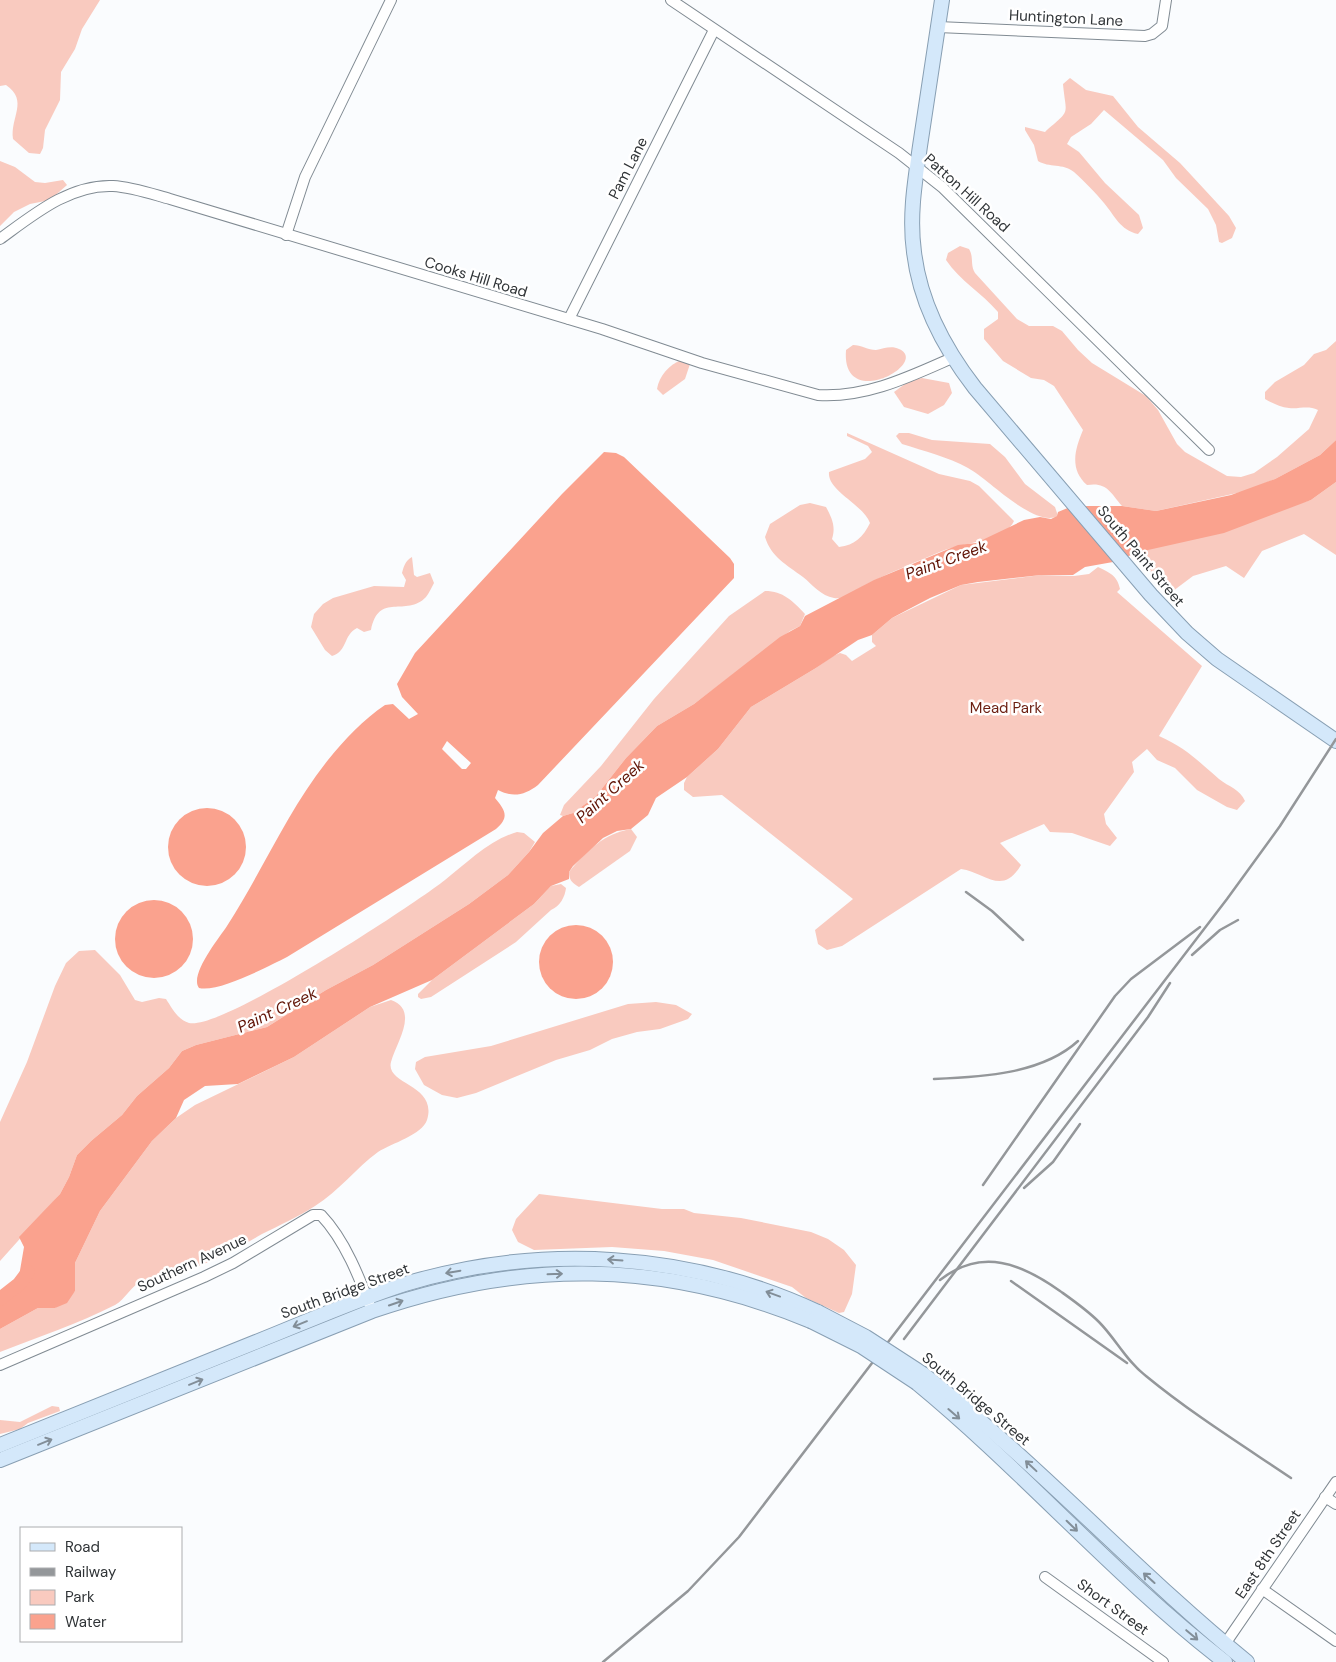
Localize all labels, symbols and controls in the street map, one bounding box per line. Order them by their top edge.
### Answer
street label: Huntington Lane [1008,5,1124,31]
street label: Pam Lane [604,134,652,202]
street label: Patton Hill Road [920,149,1014,237]
street label: Cooks Hill Road [422,252,530,302]
street label: South Paint Street [1093,501,1189,611]
water label: Paint Creek [902,535,991,584]
park label: Mead Park [970,698,1043,718]
water label: Paint Creek [571,754,649,827]
water label: Paint Creek [234,982,321,1038]
street label: Southern Avenue [134,1229,250,1297]
one-way arrow [607,1256,623,1265]
street label: South Bridge Street [278,1258,412,1324]
one-way arrow [446,1268,462,1278]
one-way arrow [547,1269,563,1278]
one-way arrow [766,1289,781,1298]
one-way arrow [388,1298,404,1307]
one-way arrow [293,1320,308,1330]
street label: South Bridge Street [918,1348,1034,1450]
one-way arrow [188,1376,203,1386]
one-way arrow [948,1408,961,1420]
one-way arrow [37,1437,52,1446]
one-way arrow [1024,1460,1037,1472]
street label: East 8th Street [1231,1505,1305,1603]
one-way arrow [1066,1520,1079,1532]
legend [20,1527,182,1642]
text: Road [65,1537,100,1557]
text: Railway [65,1562,117,1582]
one-way arrow [1143,1572,1156,1583]
street label: Short Street [1073,1574,1153,1640]
text: Park [65,1587,95,1607]
text: Water [65,1612,107,1632]
one-way arrow [1186,1629,1199,1641]

